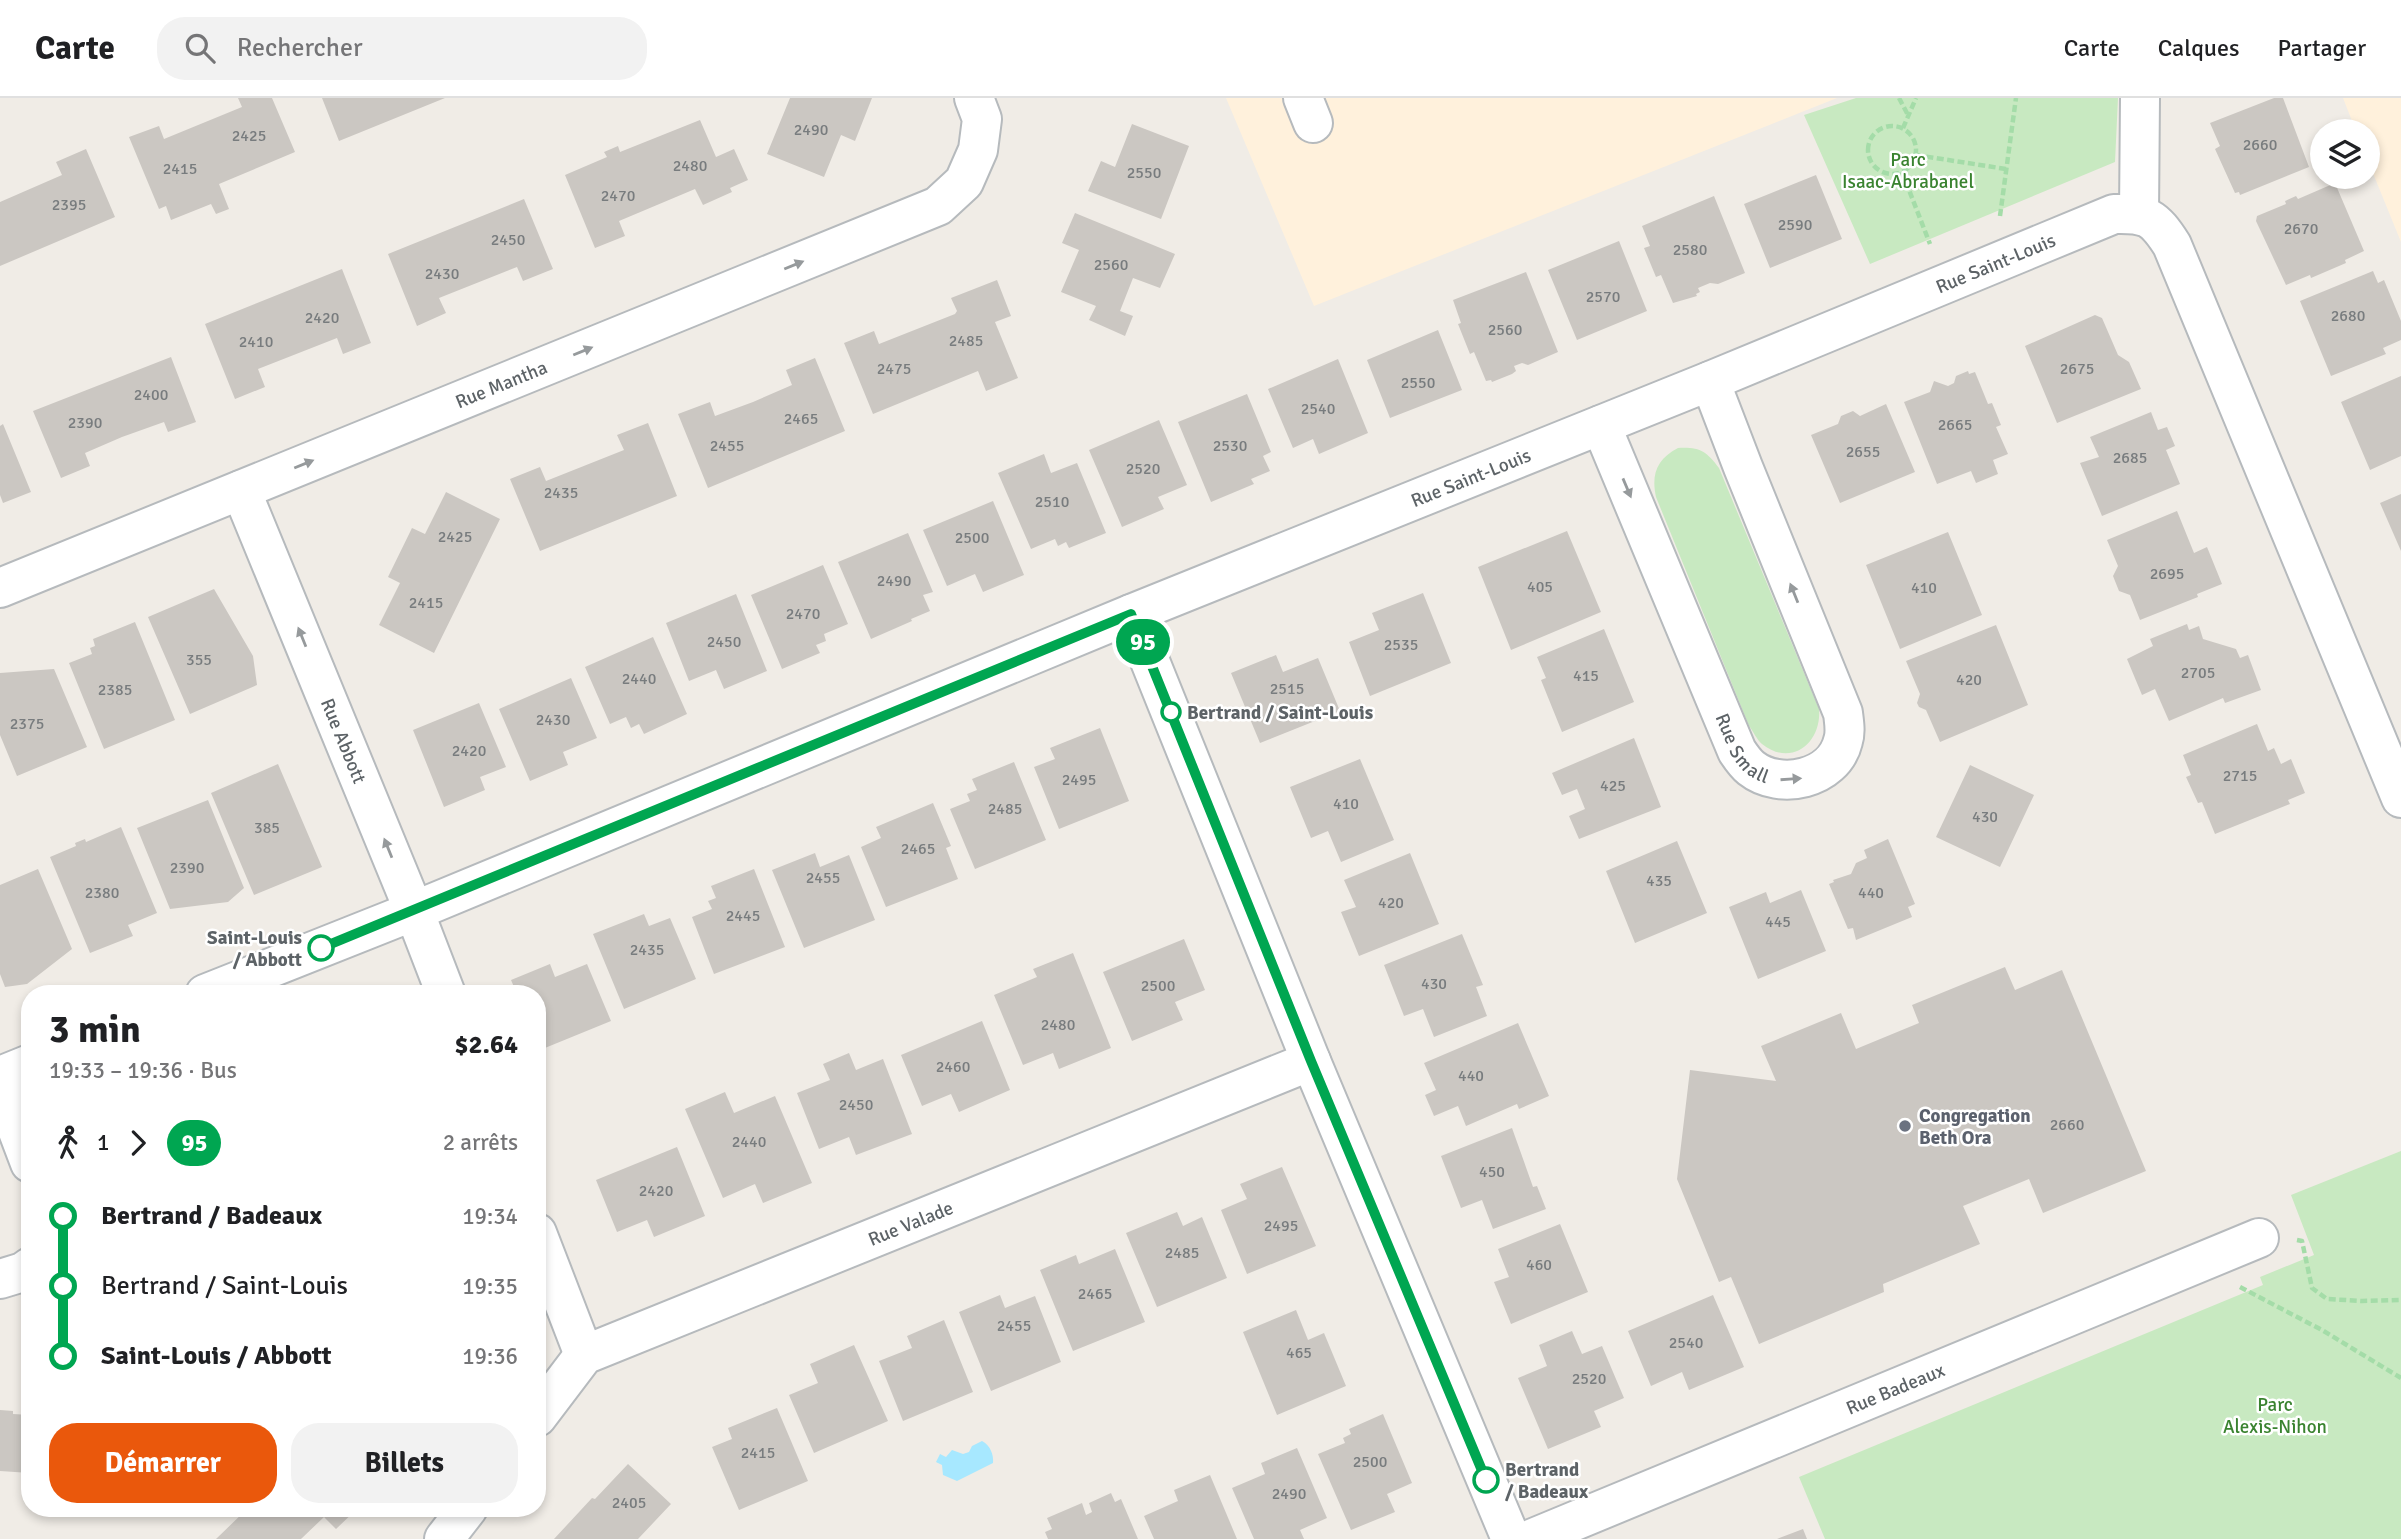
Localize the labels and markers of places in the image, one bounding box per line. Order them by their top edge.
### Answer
place label: Bertrand / Saint-Louis [1187,701,1373,725]
marker: Bertrand / Saint-Louis [1161,702,1181,722]
place label: Saint-Louis / Abbott [207,926,302,972]
marker: Saint-Louis / Abbott [308,935,334,961]
place label: Congregation Beth Ora [1919,1104,2031,1150]
marker: Congregation Beth Ora [1897,1118,1913,1134]
place label: Bertrand / Badeaux [1505,1458,1589,1504]
marker: Bertrand / Badeaux [1473,1467,1499,1493]

